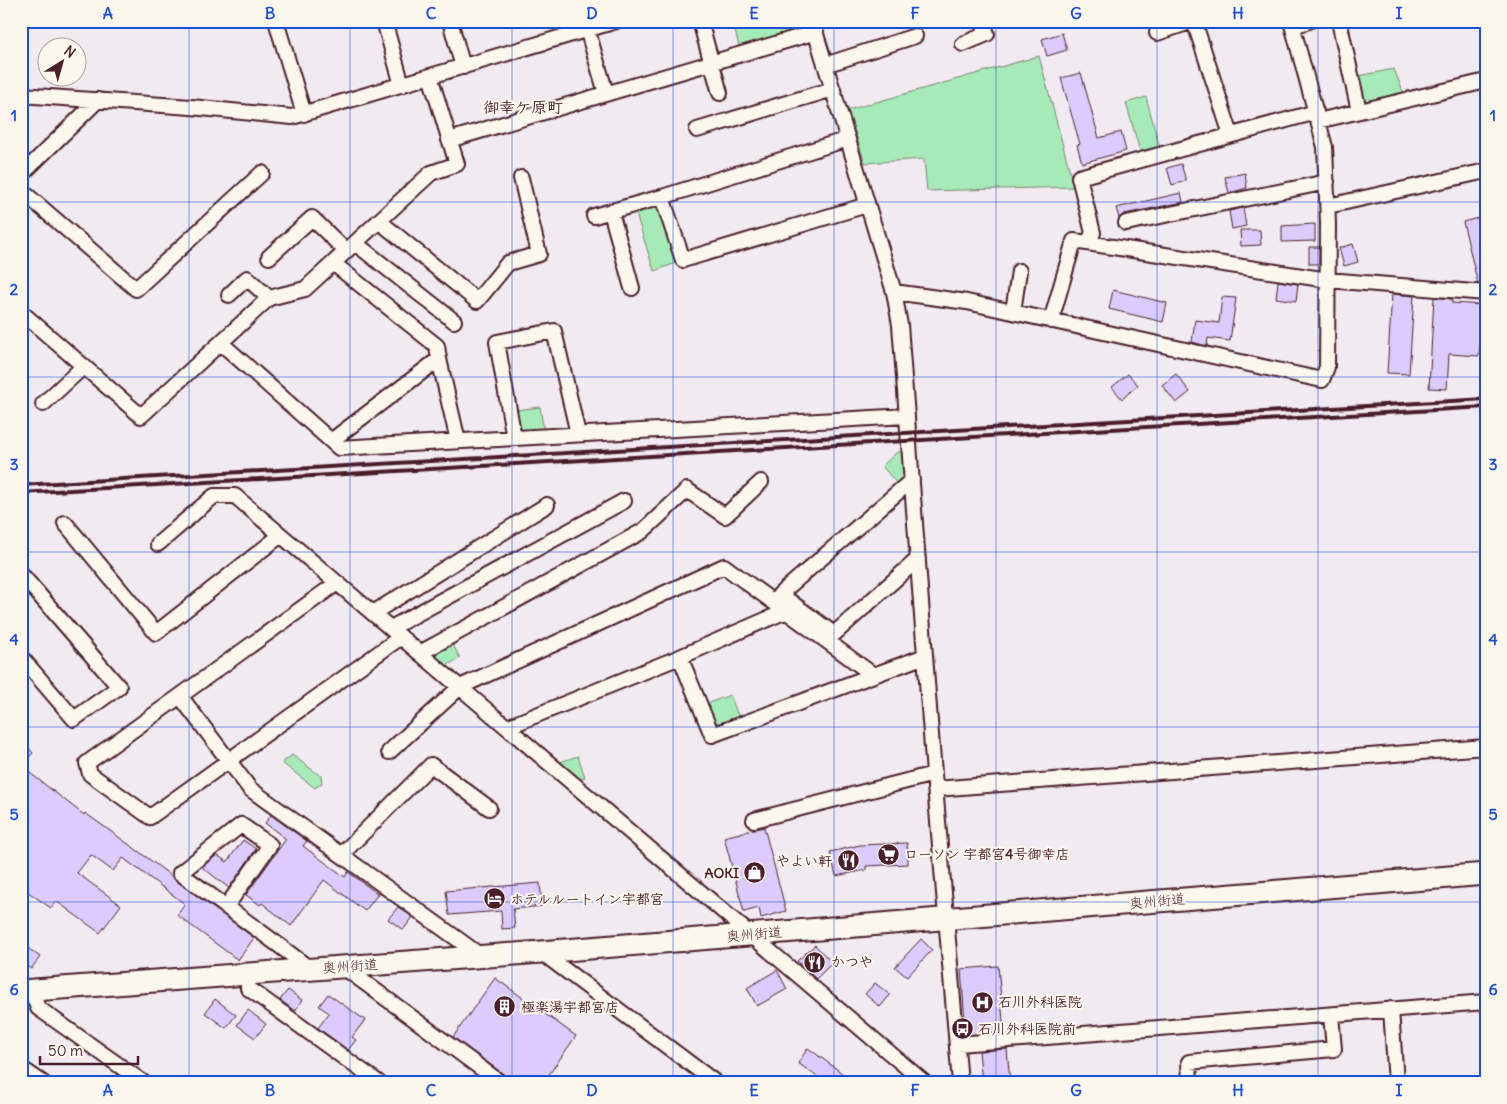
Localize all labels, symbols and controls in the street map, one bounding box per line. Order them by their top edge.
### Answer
text: A [103,3,113,23]
text: B [265,3,276,23]
text: C [426,3,437,23]
text: D [586,3,598,23]
text: E [749,3,759,23]
text: F [910,3,920,23]
text: G [1070,3,1082,23]
text: H [1232,3,1244,23]
text: I [1396,3,1403,23]
north arrow [38,38,88,88]
text: N [61,42,79,62]
district label: 御幸ケ原町 [483,97,563,117]
text: 1 [11,105,17,125]
text: 1 [1490,105,1496,125]
text: 2 [10,279,19,299]
text: 2 [1489,279,1498,299]
text: 3 [9,454,19,474]
text: 3 [1488,454,1498,474]
text: 4 [9,629,19,649]
text: 4 [1488,629,1498,649]
text: 5 [9,804,19,824]
text: 5 [1488,804,1498,824]
supermarket icon: ローソン 宇都宮4号御幸店 [876,842,900,866]
place label: ローソン 宇都宮4号御幸店 [904,845,1069,863]
restaurant icon: やよい軒 [836,849,860,873]
place label: やよい軒 [776,852,832,870]
shop icon: AOKI [743,861,767,885]
place label: AOKI [704,864,739,882]
hotel icon: ホテルルートイン宇都宮 [482,887,506,911]
place label: ホテルルートイン宇都宮 [510,890,664,908]
street label: 奥州街道 [1128,890,1186,912]
street label: 奥州街道 [725,923,783,945]
restaurant icon: かつや [803,950,827,974]
place label: かつや [831,953,873,971]
street label: 奥州街道 [321,955,379,977]
text: 6 [9,979,19,999]
text: 6 [1488,979,1498,999]
hospital icon: 石川外科医院 [970,990,994,1014]
place label: 石川外科医院 [998,993,1082,1011]
building icon: 極楽湯宇都宮店 [493,995,517,1019]
place label: 極楽湯宇都宮店 [521,998,619,1016]
bus stop icon: 石川外科医院前 [950,1017,974,1041]
place label: 石川外科医院前 [978,1020,1076,1038]
scale bar [40,1034,138,1066]
text: 50 m [48,1041,83,1060]
text: A [103,1080,113,1100]
text: B [265,1080,276,1100]
text: C [426,1080,437,1100]
text: D [586,1080,598,1100]
text: E [749,1080,759,1100]
text: F [910,1080,920,1100]
text: G [1070,1080,1082,1100]
text: H [1232,1080,1244,1100]
text: I [1396,1080,1403,1100]

